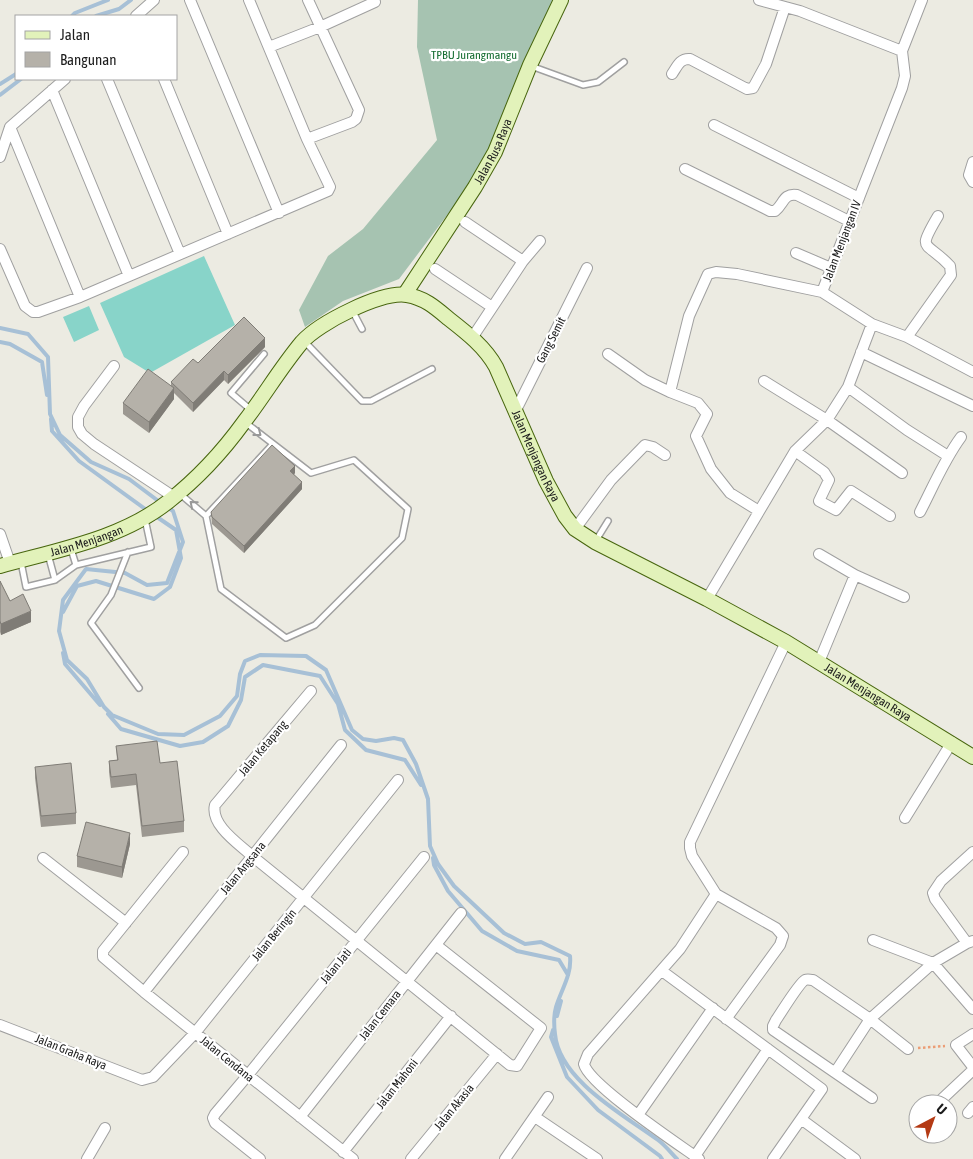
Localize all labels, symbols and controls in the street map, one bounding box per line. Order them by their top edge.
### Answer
legend [15,15,178,80]
text: Jalan [60,26,90,43]
park label: TPBU Jurangmangu [431,48,517,62]
text: Bangunan [60,51,117,68]
street label: Jalan Rusa Raya [471,117,515,186]
street label: Jalan Menjangan IV [820,198,864,284]
street label: Gang Semit [533,314,569,365]
street label: Jalan Menjangan Raya [509,408,563,504]
one-way arrow [252,427,261,435]
one-way arrow [189,501,198,510]
street label: Jalan Menjangan [49,523,125,559]
street label: Jalan Menjangan Raya [822,660,914,724]
street label: Jalan Ketapang [236,717,291,779]
street label: Jalan Angsana [218,839,268,897]
street label: Jalan Beringin [249,906,299,964]
street label: Jalan Jati [318,946,354,986]
street label: Jalan Cemara [356,987,404,1043]
street label: Jalan Graha Raya [33,1031,109,1073]
street label: Jalan Cendana [197,1033,257,1085]
street label: Jalan Mahoni [373,1056,421,1112]
street label: Jalan Akasia [431,1081,477,1133]
north arrow [908,1094,958,1144]
text: U [933,1100,950,1118]

